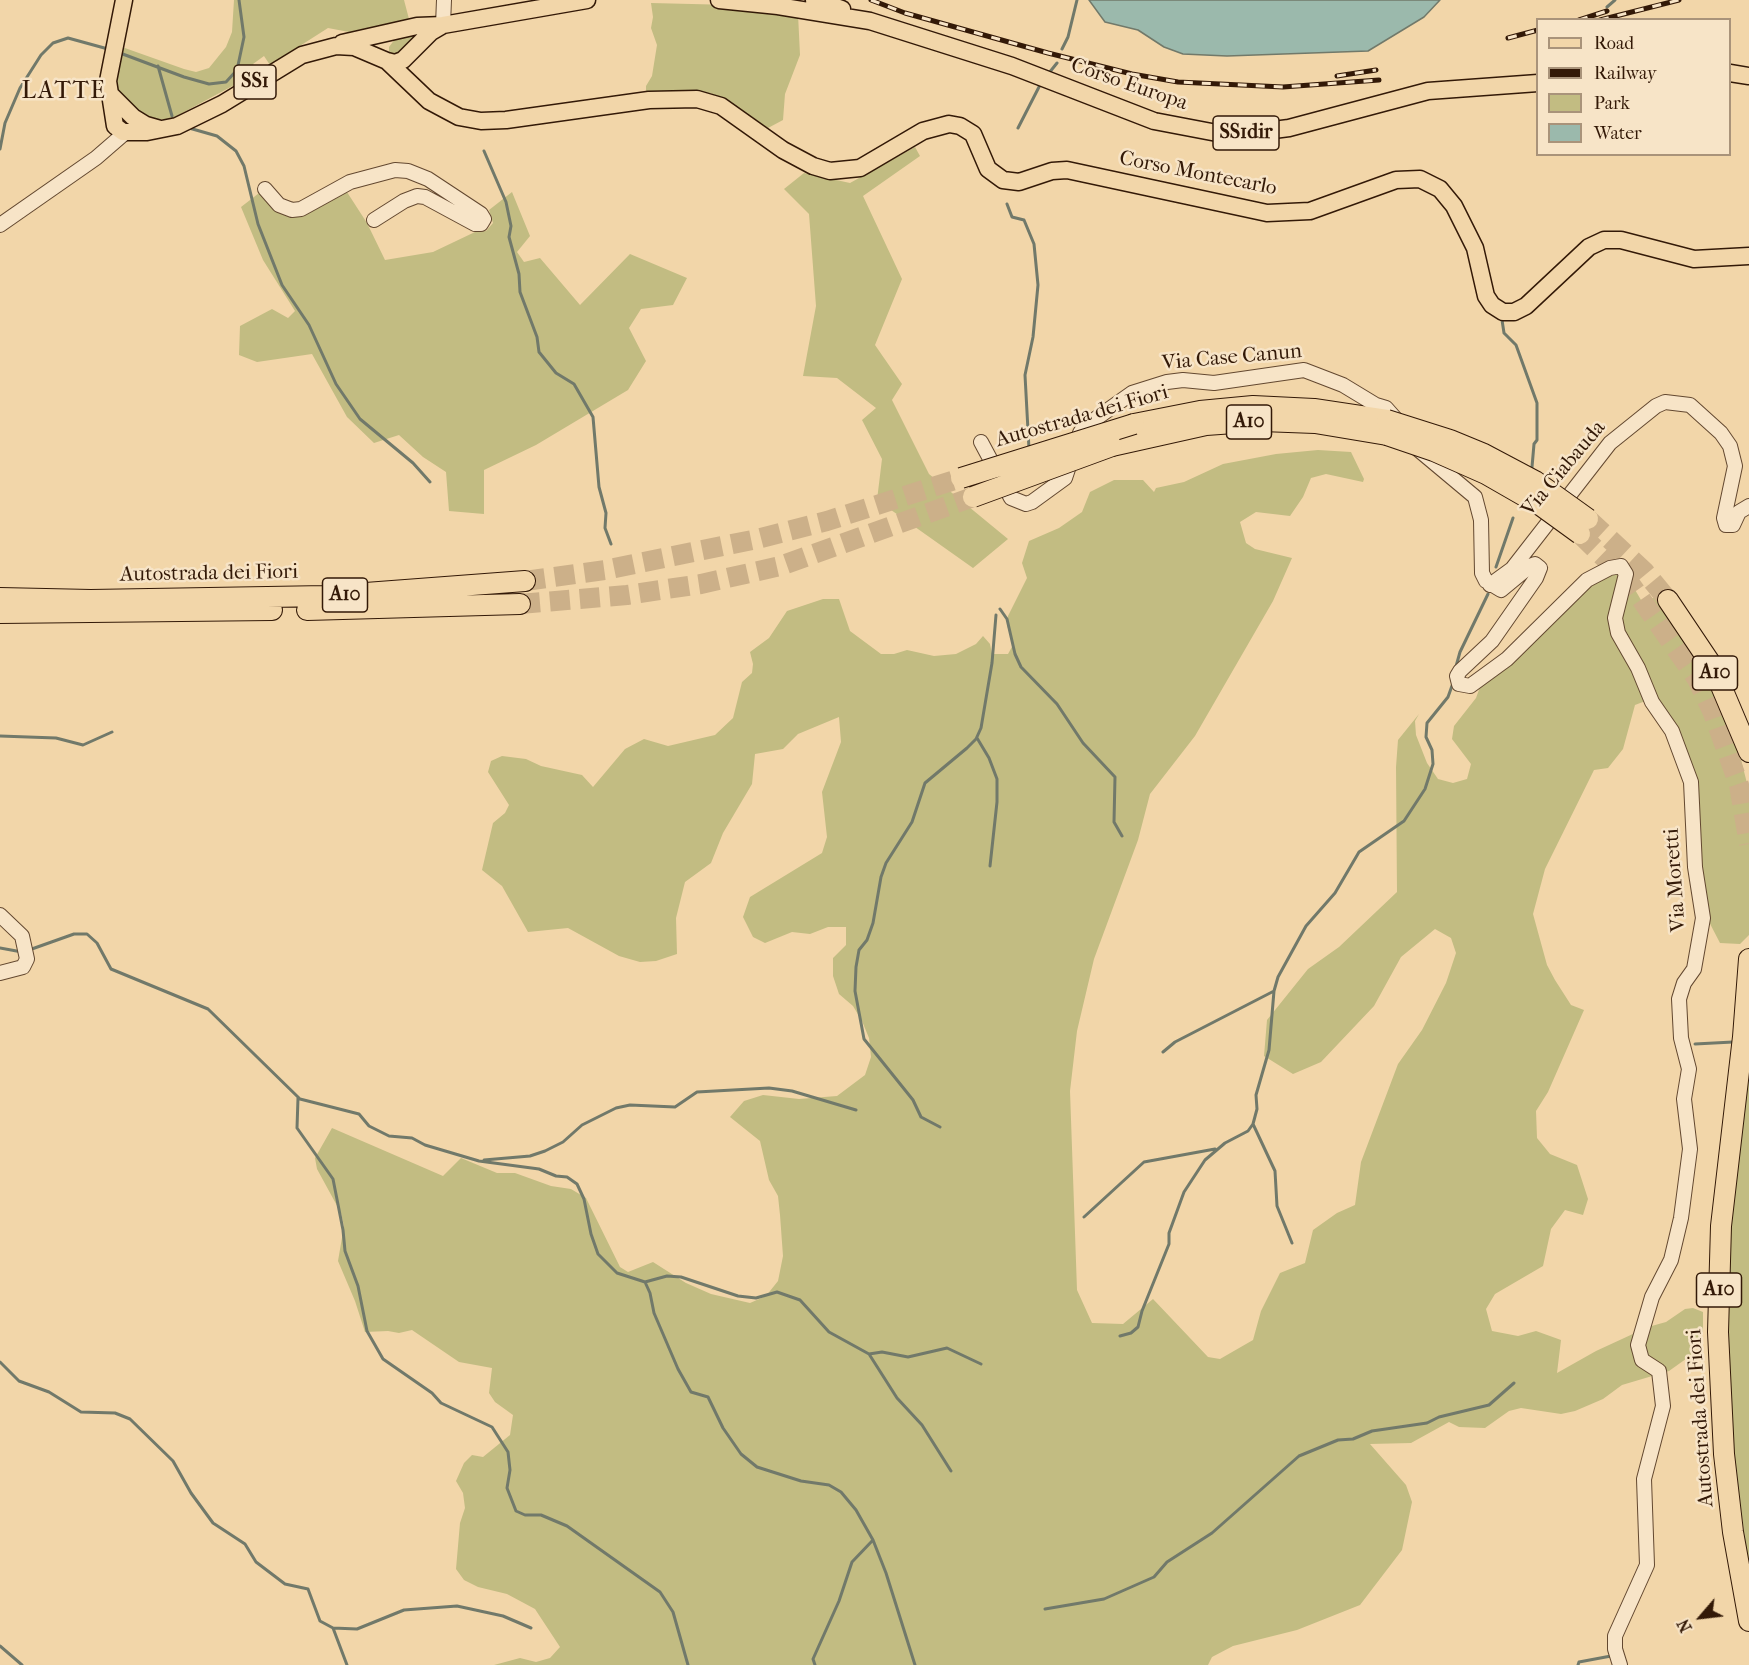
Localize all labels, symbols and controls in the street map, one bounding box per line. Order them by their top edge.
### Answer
legend [1536,18,1731,156]
text: Road [1594,33,1634,54]
street label: Corso Europa [1067,53,1191,117]
text: Railway [1594,63,1657,84]
road number: SS1 [234,65,276,99]
district label: LATTE [22,78,106,106]
text: Park [1594,93,1630,114]
road number: SS1dir [1213,116,1279,150]
text: Water [1594,123,1642,144]
street label: Corso Montecarlo [1117,146,1279,202]
street label: Via Case Canun [1161,339,1303,377]
street label: Autostrada dei Fiori [993,380,1171,454]
road number: A10 [1226,405,1272,439]
street label: Via Ciabauda [1517,416,1611,522]
street label: Autostrada dei Fiori [120,560,298,588]
road number: A10 [322,578,368,612]
road number: A10 [1692,656,1738,690]
street label: Via Moretti [1660,827,1692,933]
road number: A10 [1696,1273,1742,1307]
street label: Autostrada dei Fiori [1682,1328,1720,1508]
north arrow [1671,1587,1731,1647]
text: N [1673,1616,1696,1636]

